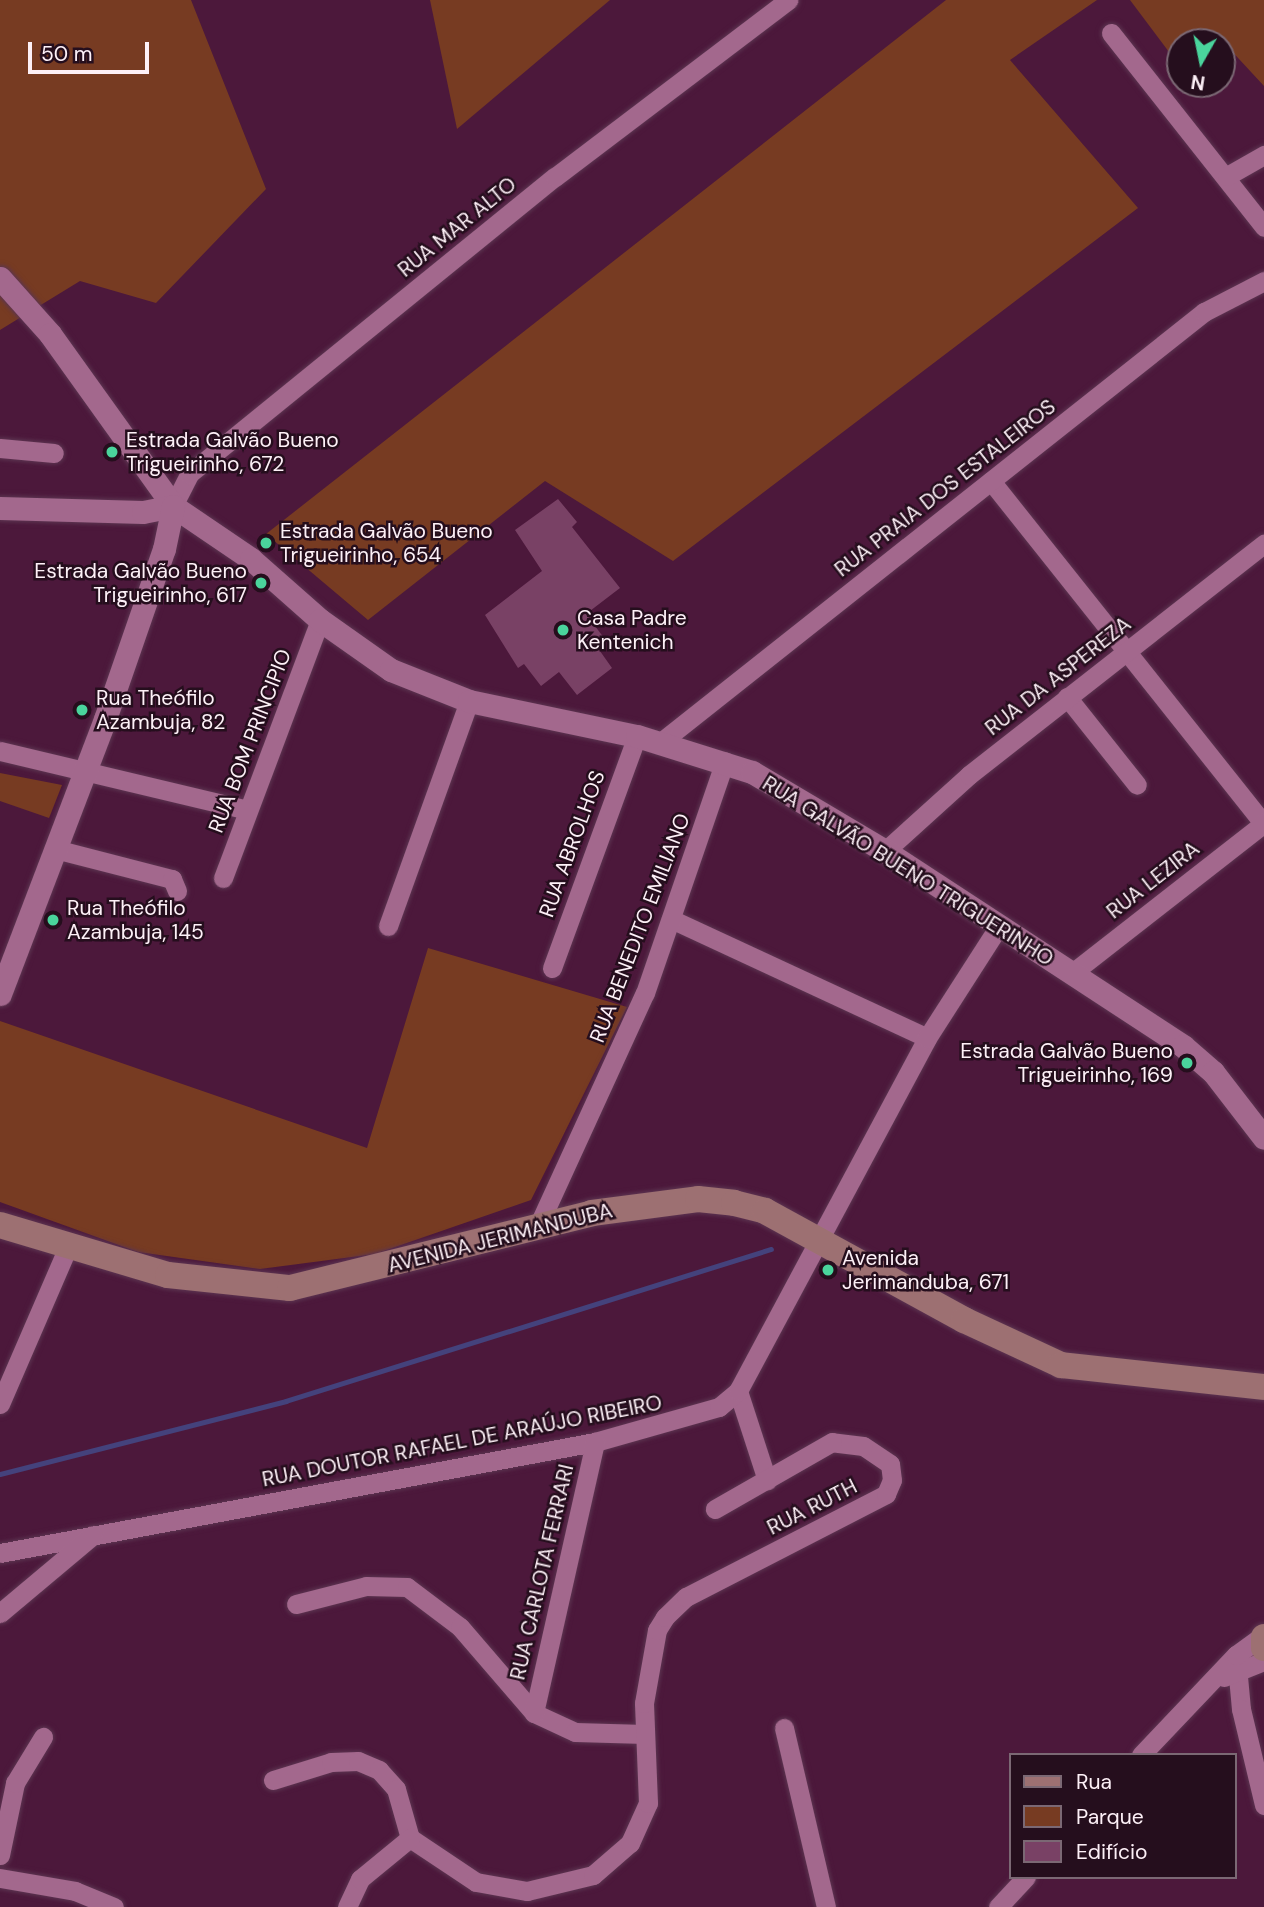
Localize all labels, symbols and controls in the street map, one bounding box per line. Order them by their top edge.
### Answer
scale bar [32,28,152,72]
north arrow [1166,28,1236,98]
text: 50 m [41,40,92,68]
text: N [1189,69,1207,96]
street label: RUA MAR ALTO [393,172,521,282]
street label: RUA PRAIA DOS ESTALEIROS [830,394,1060,582]
place label: Estrada Galvão Bueno Trigueirinho, 672 [126,427,339,477]
marker: Estrada Galvão Bueno Trigueirinho, 672 [104,444,120,460]
place label: Estrada Galvão Bueno Trigueirinho, 654 [280,518,493,568]
marker: Estrada Galvão Bueno Trigueirinho, 654 [258,535,274,551]
place label: Estrada Galvão Bueno Trigueirinho, 617 [34,558,247,608]
marker: Estrada Galvão Bueno Trigueirinho, 617 [253,575,269,591]
place label: Casa Padre Kentenich [577,605,687,655]
street label: RUA DA ASPEREZA [980,611,1136,741]
marker: Casa Padre Kentenich [555,622,571,638]
street label: RUA BOM PRINCIPIO [203,646,297,836]
place label: Rua Theófilo Azambuja, 82 [96,685,225,735]
marker: Rua Theófilo Azambuja, 82 [74,702,90,718]
street label: RUA ABROLHOS [534,767,610,921]
street label: RUA GALVÃO BUENO TRIGUERINHO [758,771,1058,971]
street label: RUA BENEDITO EMILIANO [585,810,695,1046]
street label: RUA LEZIRA [1102,836,1204,924]
place label: Rua Theófilo Azambuja, 145 [67,895,204,945]
marker: Rua Theófilo Azambuja, 145 [45,912,61,928]
place label: Estrada Galvão Bueno Trigueirinho, 169 [960,1038,1173,1088]
marker: Estrada Galvão Bueno Trigueirinho, 169 [1179,1055,1195,1071]
street label: AVENIDA JERIMANDUBA [385,1198,615,1278]
place label: Avenida Jerimanduba, 671 [842,1245,1009,1295]
marker: Avenida Jerimanduba, 671 [820,1262,836,1278]
street label: RUA DOUTOR RAFAEL DE ARAÚJO RIBEIRO [260,1390,664,1492]
street label: RUA CARLOTA FERRARI [505,1462,579,1682]
street label: RUA RUTH [763,1474,861,1540]
legend [1009,1753,1236,1879]
text: Rua [1076,1768,1112,1796]
text: Parque [1076,1803,1144,1831]
text: Edifício [1076,1838,1147,1866]

